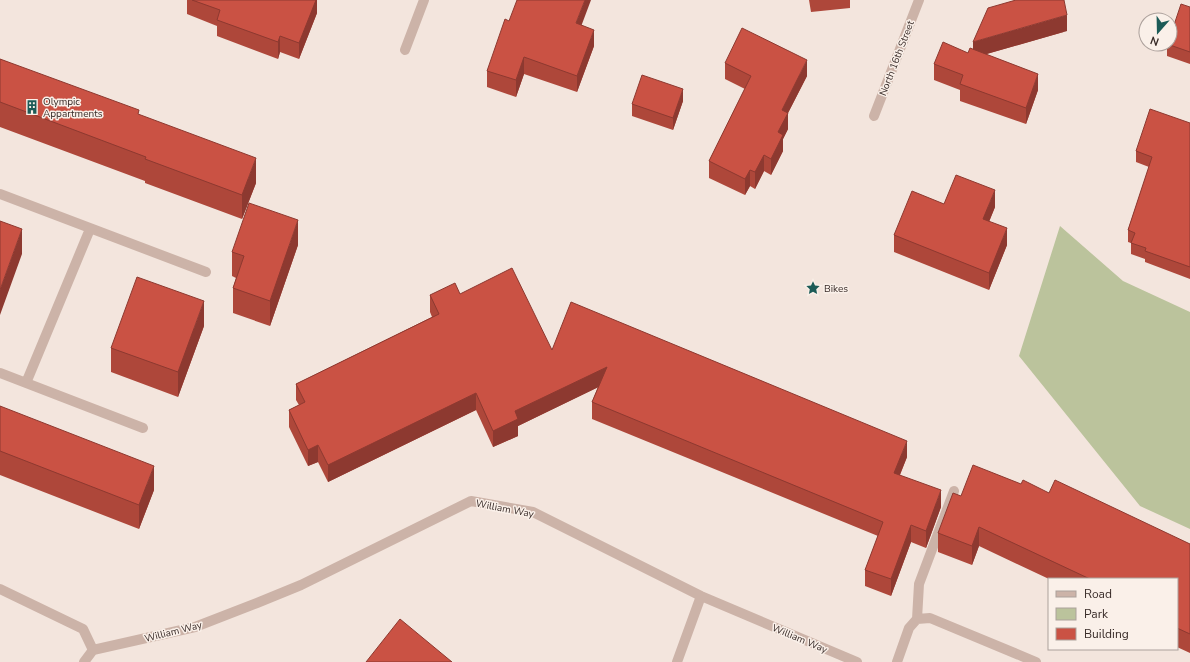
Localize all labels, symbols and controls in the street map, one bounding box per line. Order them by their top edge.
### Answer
north arrow [1138,12,1178,52]
street label: North 16th Street [876,18,918,98]
text: N [1148,32,1161,49]
place label: Olympic Appartments [43,95,103,121]
building icon: Olympic Appartments [24,99,40,115]
place icon: Bikes [805,280,821,296]
place label: Bikes [824,282,848,296]
street label: William Way [475,496,536,522]
legend [1048,578,1178,650]
text: Road [1084,586,1112,602]
text: Park [1084,606,1109,622]
street label: William Way [143,618,204,646]
street label: William Way [770,621,830,657]
text: Building [1084,626,1129,642]

